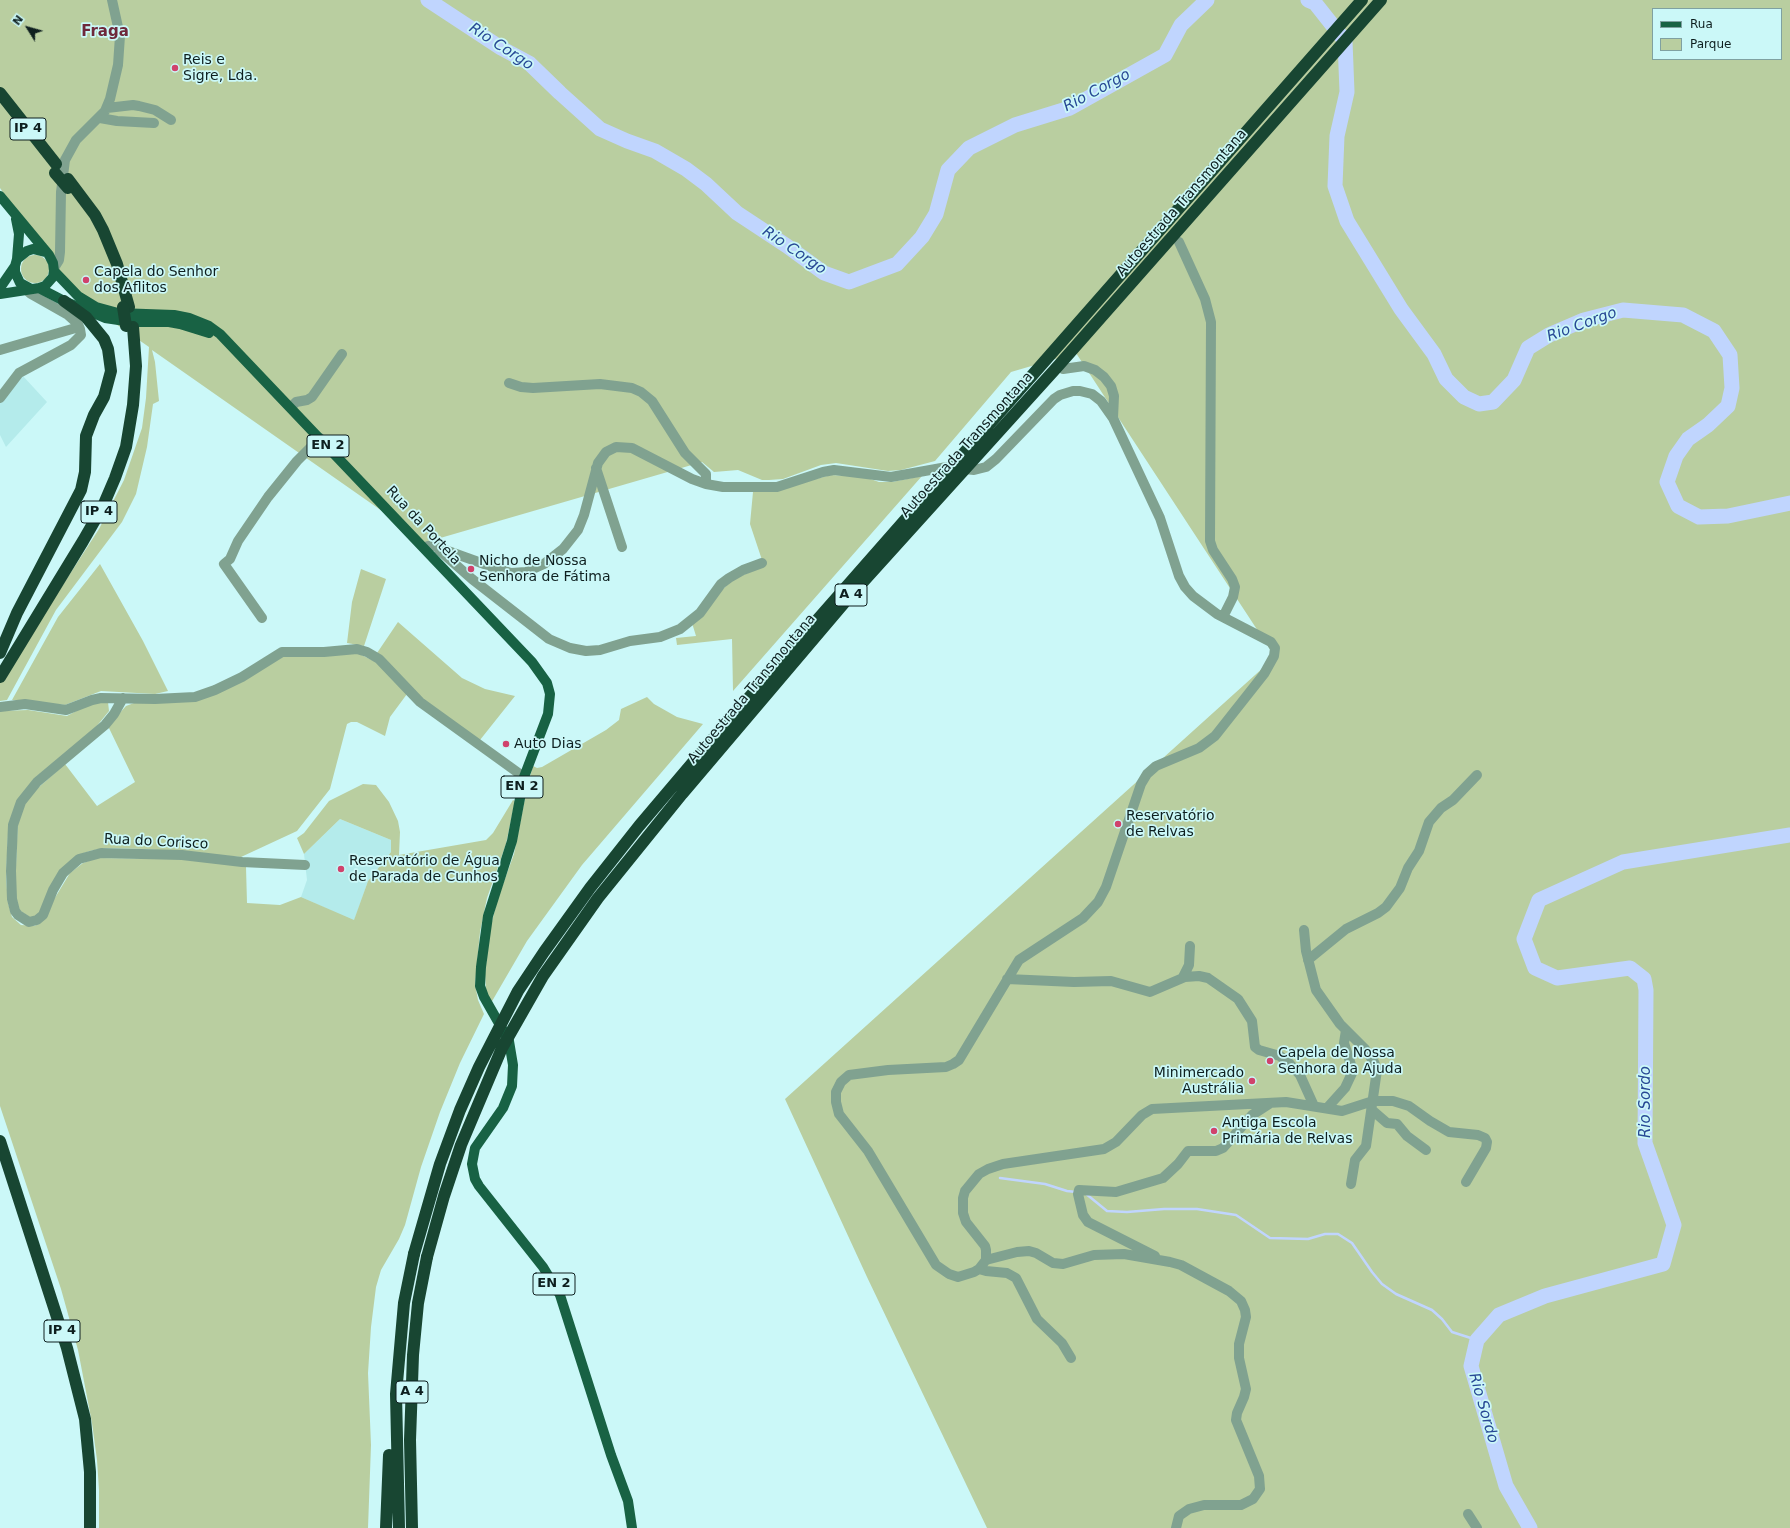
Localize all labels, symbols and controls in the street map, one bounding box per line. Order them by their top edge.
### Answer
north arrow [8,8,48,48]
legend [1652,8,1782,60]
text: N [10,13,26,28]
text: Rua [1690,17,1713,31]
water label: Rio Corgo [465,20,537,74]
district label: Fraga [81,23,129,41]
text: Parque [1690,37,1731,51]
place label: Reis e Sigre, Lda. [183,52,257,84]
marker: Reis e Sigre, Lda. [170,63,180,73]
water label: Rio Corgo [1061,66,1133,116]
road number: IP 4 [10,118,46,140]
street label: Autoestrada Transmontana [1113,126,1251,280]
water label: Rio Corgo [759,223,829,279]
place label: Capela do Senhor dos Aflitos [94,264,218,296]
marker: Capela do Senhor dos Aflitos [81,275,91,285]
water label: Rio Corgo [1545,304,1619,346]
street label: Autoestrada Transmontana [897,369,1037,521]
road number: EN 2 [307,435,349,457]
street label: Rua da Portela [382,483,464,569]
road number: IP 4 [81,501,117,523]
place label: Nicho de Nossa Senhora de Fátima [479,553,610,586]
marker: Nicho de Nossa Senhora de Fátima [466,564,476,574]
road number: A 4 [835,584,867,606]
street label: Autoestrada Transmontana [685,611,819,767]
place label: Auto Dias [514,736,581,752]
marker: Auto Dias [501,739,511,749]
road number: EN 2 [501,776,543,798]
place label: Reservatório de Relvas [1126,808,1215,840]
marker: Reservatório de Relvas [1113,819,1123,829]
street label: Rua do Corisco [103,831,209,853]
place label: Reservatório de Água de Parada de Cunhos [349,853,500,886]
marker: Reservatório de Água de Parada de Cunhos [336,864,346,874]
place label: Capela de Nossa Senhora da Ajuda [1278,1045,1402,1078]
marker: Capela de Nossa Senhora da Ajuda [1265,1056,1275,1066]
place label: Minimercado Austrália [1154,1065,1244,1098]
water label: Rio Sordo [1637,1066,1655,1138]
marker: Minimercado Austrália [1247,1076,1257,1086]
place label: Antiga Escola Primária de Relvas [1222,1115,1352,1148]
marker: Antiga Escola Primária de Relvas [1209,1126,1219,1136]
road number: EN 2 [533,1273,575,1295]
road number: IP 4 [44,1320,80,1342]
water label: Rio Sordo [1464,1371,1502,1445]
road number: A 4 [396,1381,428,1403]

